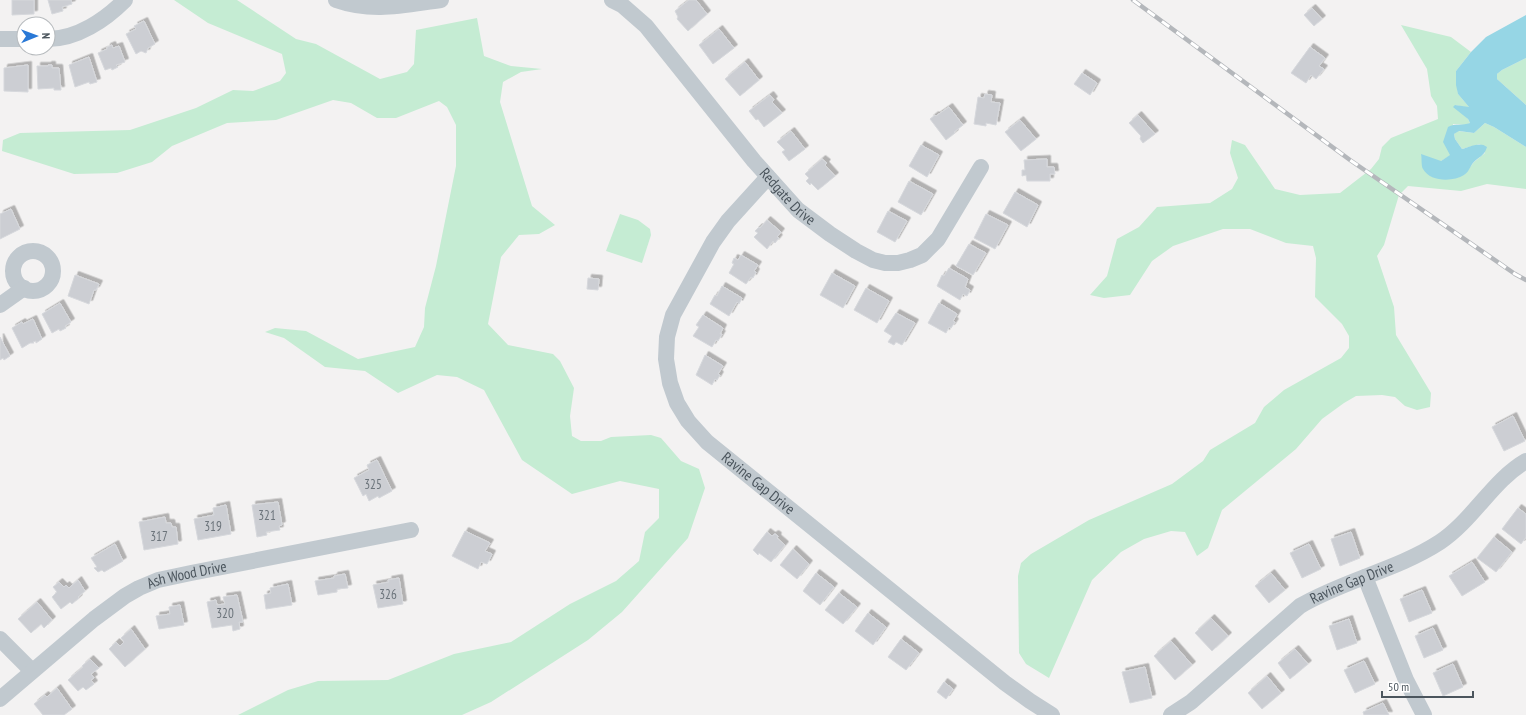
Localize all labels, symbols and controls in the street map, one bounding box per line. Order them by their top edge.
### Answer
north arrow [16,16,56,56]
text: N [39,33,53,39]
street label: Redgate Drive [756,164,820,229]
street label: Ravine Gap Drive [718,448,799,518]
house number: 325 [364,476,382,493]
house number: 321 [258,507,276,524]
house number: 319 [204,518,222,535]
house number: 317 [150,528,168,545]
street label: Ash Wood Drive [144,556,228,593]
street label: Ravine Gap Drive [1306,557,1396,608]
house number: 326 [379,586,397,603]
house number: 320 [216,605,234,622]
scale bar [1382,673,1473,699]
text: 50 m [1388,679,1409,694]

